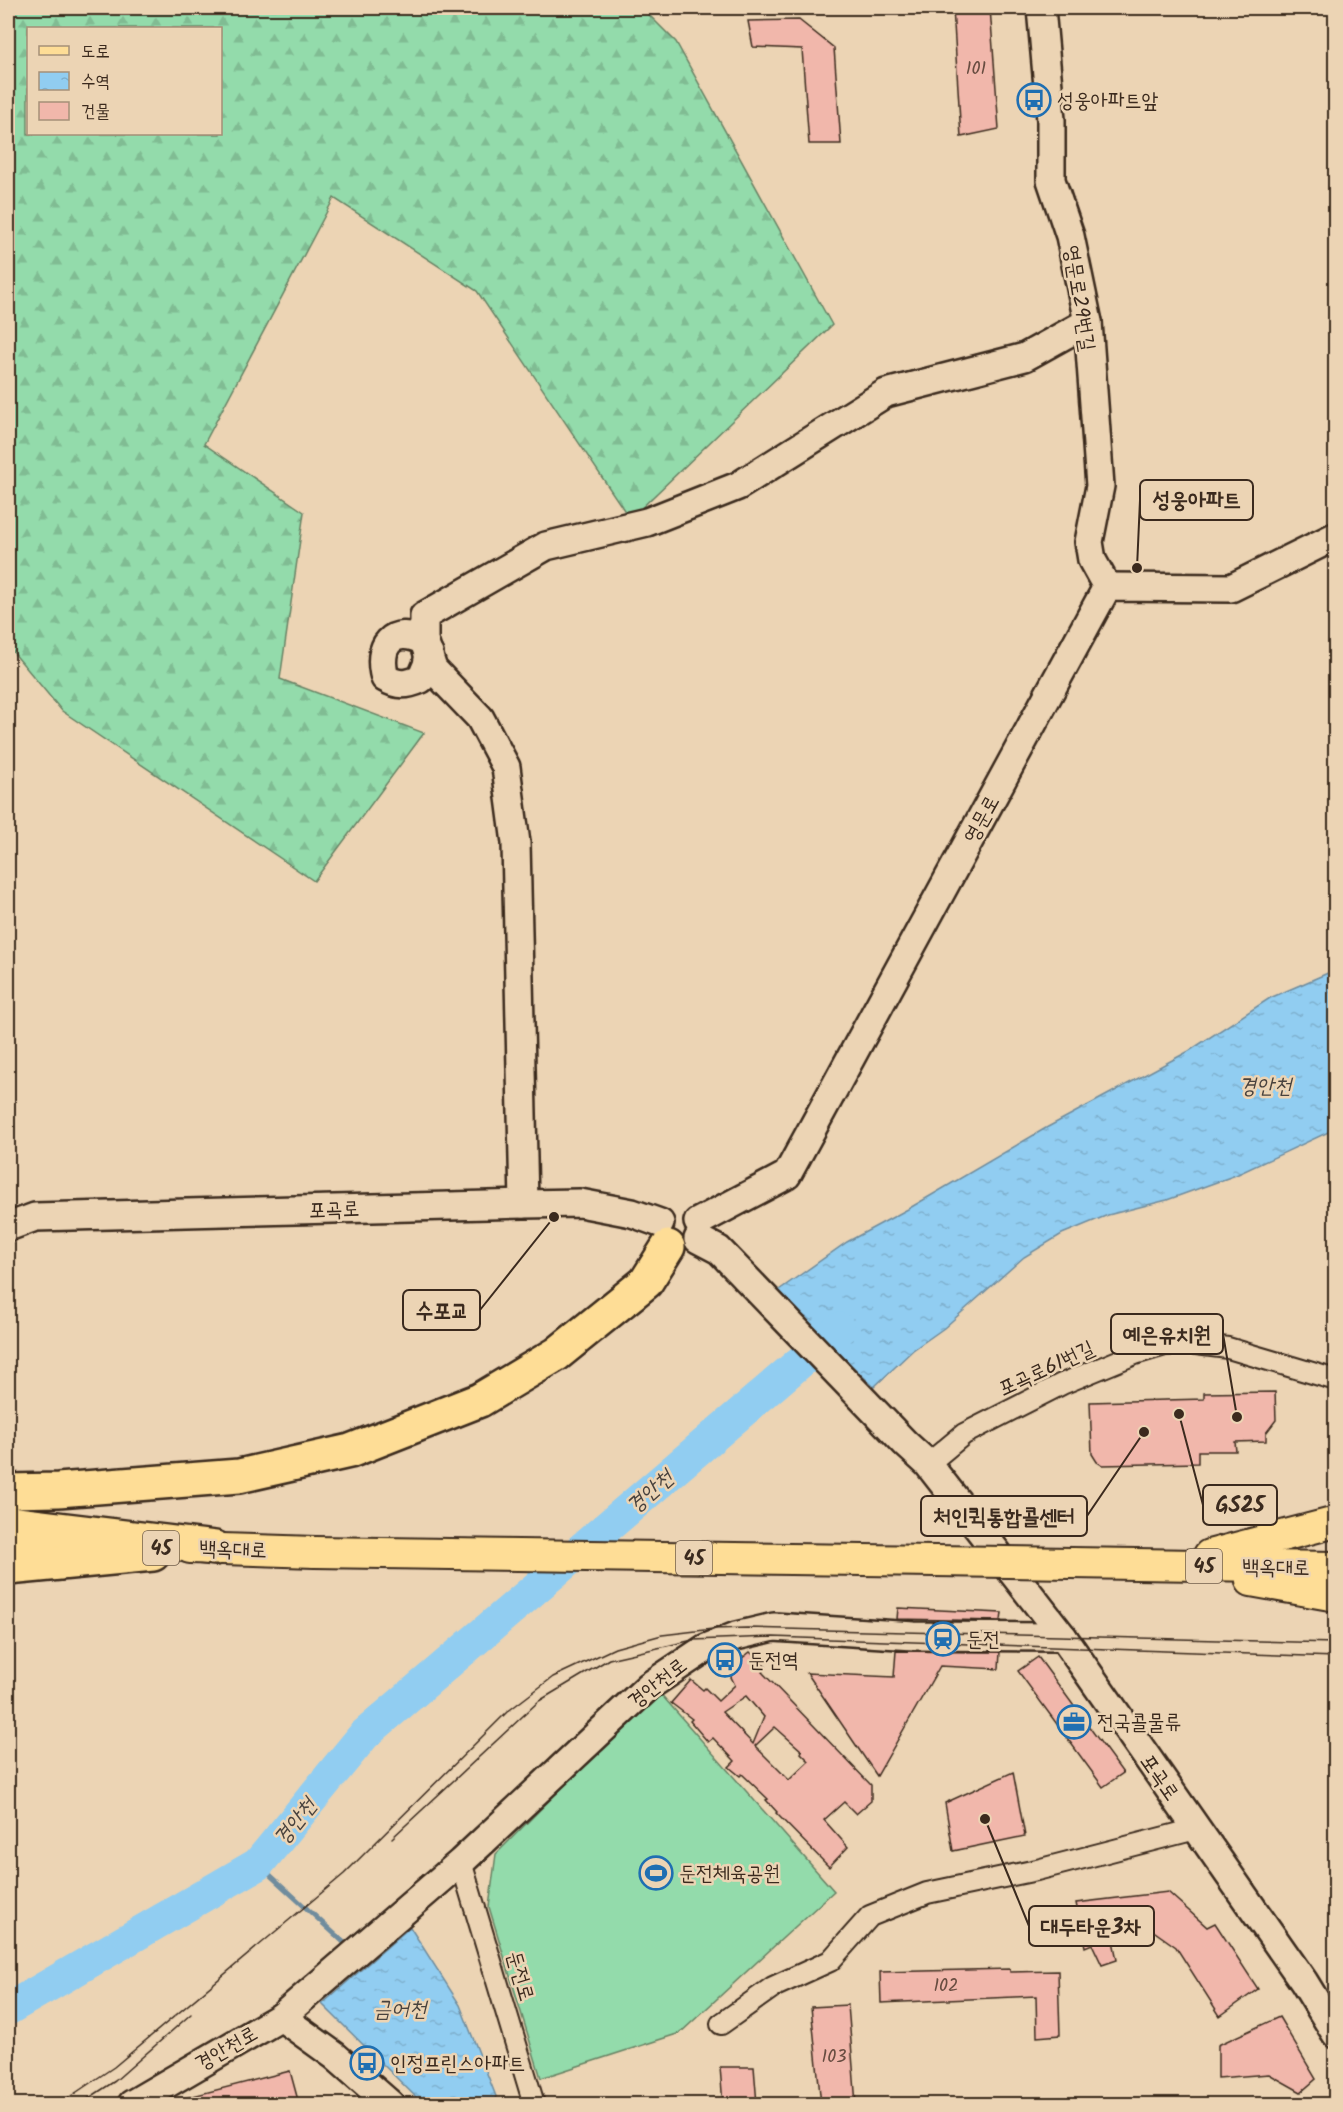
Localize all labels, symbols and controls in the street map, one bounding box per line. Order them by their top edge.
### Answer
legend [27,27,222,135]
text: 도로 [81,38,110,67]
house number: 101 [966,55,986,84]
text: 수역 [81,68,110,97]
bus stop icon: 성웅아파트앞 [1016,82,1052,118]
place label: 성웅아파트앞 [1057,85,1158,118]
text: 건물 [81,98,110,127]
street label: 영문로29번길 [1054,243,1103,354]
callout: 성웅아파트 [1140,480,1253,520]
text: 성웅아파트 [1152,484,1241,519]
street label: 영문로 [956,790,1009,850]
water label: 경안천 [1238,1070,1294,1105]
street label: 포곡로 [308,1193,360,1228]
callout: 수포교 [403,1290,480,1330]
text: 수포교 [415,1295,469,1330]
callout: 예은유치원 [1111,1314,1223,1354]
text: 예은유치원 [1123,1319,1211,1354]
street label: 포곡로61번길 [993,1333,1100,1406]
water label: 경안천 [619,1461,684,1524]
callout: GS25 [1203,1485,1277,1525]
text: GS25 [1215,1489,1266,1524]
callout: 처인퀵통합콜센터 [921,1496,1087,1536]
text: 처인퀵통합콜센터 [933,1501,1075,1536]
road number: 45 [143,1531,179,1565]
street label: 백옥대로 [199,1533,267,1568]
road number: 45 [676,1541,712,1575]
road number: 45 [1186,1549,1222,1583]
street label: 백옥대로 [1242,1551,1310,1586]
station icon: 둔전 [925,1621,961,1657]
place label: 둔전 [966,1624,1000,1657]
bus stop icon: 둔전역 [707,1642,743,1678]
place label: 둔전역 [748,1645,799,1678]
street label: 경안천로 [621,1650,695,1718]
office icon: 전국콜물류 [1056,1704,1092,1740]
place label: 전국콜물류 [1097,1707,1182,1740]
street label: 포곡로 [1131,1748,1187,1808]
water label: 경안천 [266,1789,328,1854]
sports icon: 둔전체육공원 [638,1855,674,1891]
place label: 둔전체육공원 [679,1858,780,1891]
callout: 대두타운3차 [1029,1906,1154,1946]
text: 대두타운3차 [1041,1911,1142,1946]
street label: 둔전로 [497,1947,542,2005]
house number: 102 [933,1972,959,2001]
water label: 금어천 [373,1993,429,2028]
street label: 경안천로 [189,2018,264,2080]
house number: 103 [822,2043,846,2072]
bus stop icon: 인정프린스아파트 [349,2045,385,2081]
place label: 인정프린스아파트 [390,2048,525,2081]

